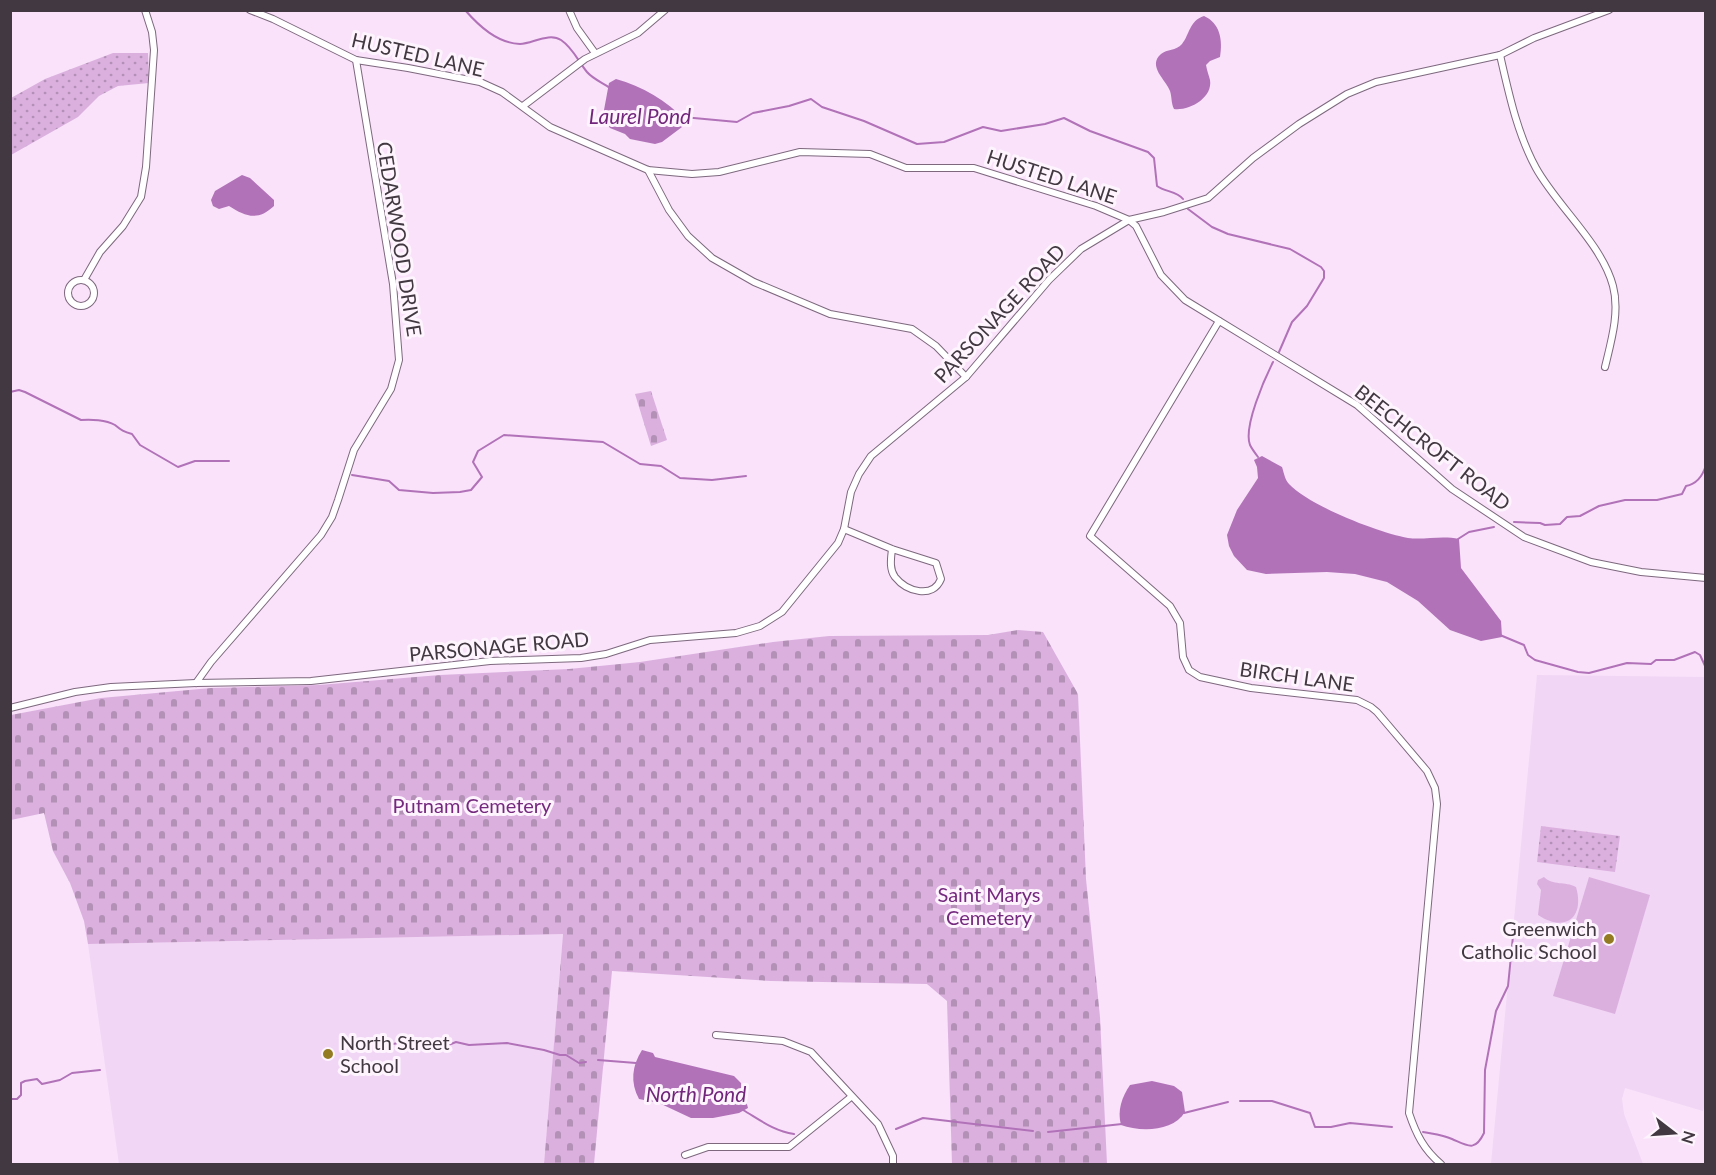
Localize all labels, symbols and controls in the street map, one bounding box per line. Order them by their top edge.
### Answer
street label: HUSTED LANE [349,27,487,81]
water label: Laurel Pond [589,103,691,128]
street label: CEDARWOOD DRIVE [373,140,427,338]
street label: HUSTED LANE [984,144,1120,208]
street label: PARSONAGE ROAD [929,239,1069,387]
street label: BEECHCROFT ROAD [1351,379,1515,515]
street label: PARSONAGE ROAD [408,626,590,666]
street label: BIRCH LANE [1238,656,1356,696]
park label: Putnam Cemetery [393,793,552,817]
park label: Saint Marys Cemetery [937,882,1041,929]
place label: Greenwich Catholic School [1461,916,1597,963]
marker: Greenwich Catholic School [1602,932,1616,946]
place label: North Street School [340,1030,450,1077]
marker: North Street School [321,1047,335,1061]
water label: North Pond [646,1081,746,1106]
north arrow [1644,1103,1704,1163]
text: N [1678,1129,1700,1146]

